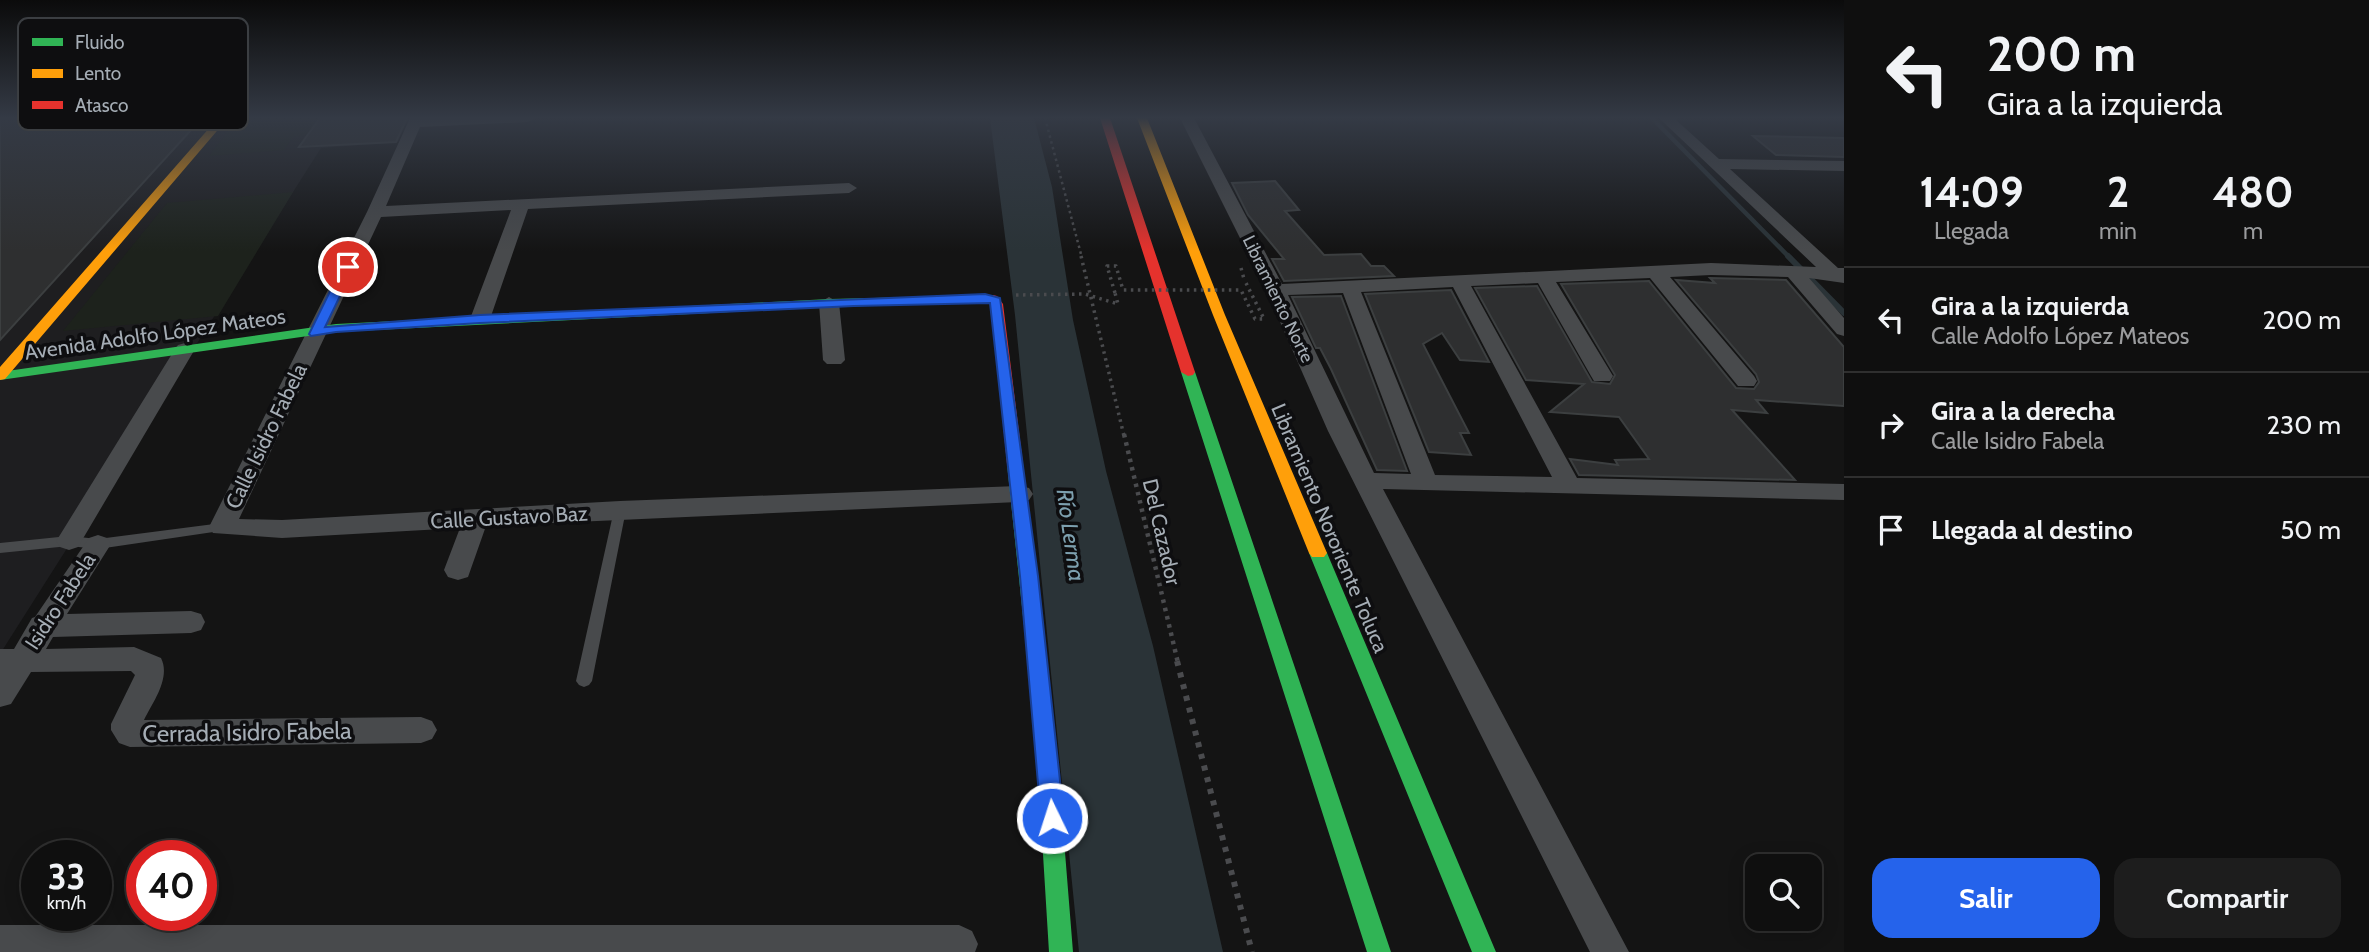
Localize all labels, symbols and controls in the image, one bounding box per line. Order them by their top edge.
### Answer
legend [18,18,248,130]
text: 200 m [1987,24,2136,83]
icon: left [1872,28,1963,119]
text: Fluido [75,31,124,54]
text: Lento [75,62,121,85]
text: Gira a la izquierda [1987,84,2222,123]
text: Atasco [75,94,129,117]
text: 14:09 [1919,166,2024,218]
text: 2 [2107,166,2129,218]
text: 480 [2212,166,2294,218]
text: Llegada [1934,217,2009,245]
text: min [2099,217,2137,245]
text: m [2243,217,2263,245]
street label: Libramiento Norte [1238,232,1318,366]
pin [318,237,378,297]
icon: arrive [329,248,367,286]
text: Gira a la izquierda [1931,290,2129,322]
icon: left [1872,301,1910,339]
street label: Avenida Adolfo López Mateos [23,303,287,365]
text: 200 m [2262,304,2341,336]
text: Calle Adolfo López Mateos [1931,322,2189,350]
street label: Calle Isidro Fabela [220,359,312,513]
text: Gira a la derecha [1931,395,2115,427]
street label: Libramiento Nororiente Toluca [1266,400,1394,656]
icon: right [1872,406,1910,444]
text: 230 m [2267,409,2341,441]
text: Calle Isidro Fabela [1931,427,2104,455]
street label: Del Cazador [1138,476,1186,588]
water label: Río Lerma [1051,487,1091,583]
street label: Calle Gustavo Baz [430,500,588,534]
icon: arrive [1872,511,1910,549]
text: Llegada al destino [1931,514,2133,546]
text: 50 m [2280,514,2341,546]
street label: Isidro Fabela [20,548,100,654]
street label: Cerrada Isidro Fabela [142,716,352,748]
position arrow [1015,781,1089,855]
speed limit sign: 40 [126,840,217,931]
map controls [1745,854,1822,931]
button: search [1745,854,1822,931]
text: 33 [48,855,85,898]
button: Salir [1872,858,2100,938]
button: Compartir [2114,858,2341,938]
text: km/h [47,892,86,914]

